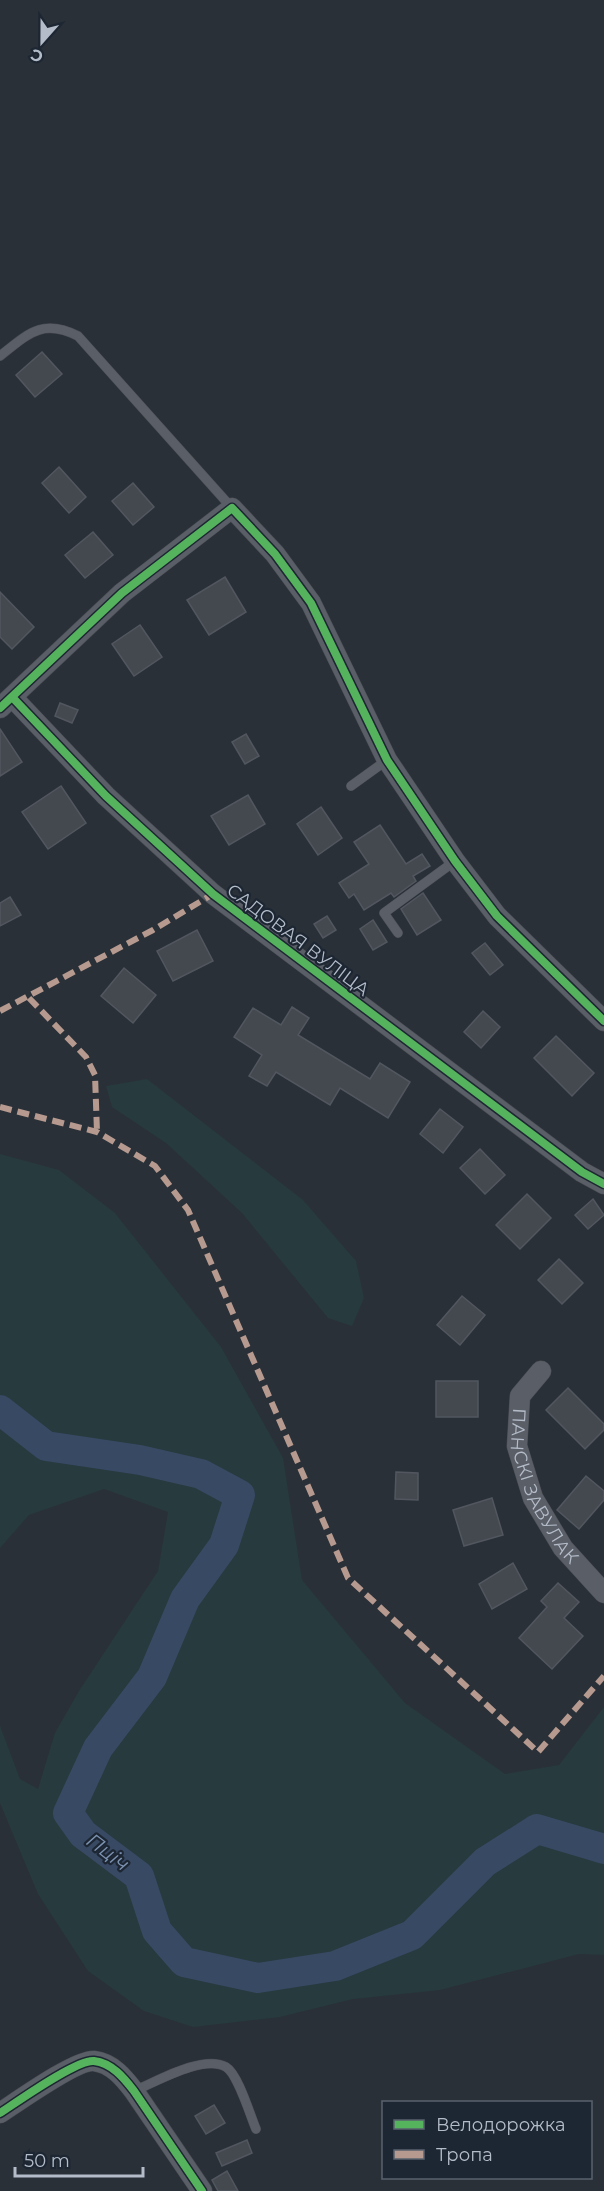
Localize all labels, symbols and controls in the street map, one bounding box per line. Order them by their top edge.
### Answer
north arrow [12,12,72,72]
text: С [28,44,46,66]
street label: САДОВАЯ ВУЛІЦА [222,879,374,1001]
street label: ПАНСКІ ЗАВУЛАК [506,1407,583,1569]
water label: Пціч [82,1828,134,1876]
legend [382,2101,592,2179]
text: Велодорожка [436,2114,565,2136]
scale bar [15,2140,142,2178]
text: Тропа [436,2144,493,2166]
text: 50 m [24,2150,70,2172]

